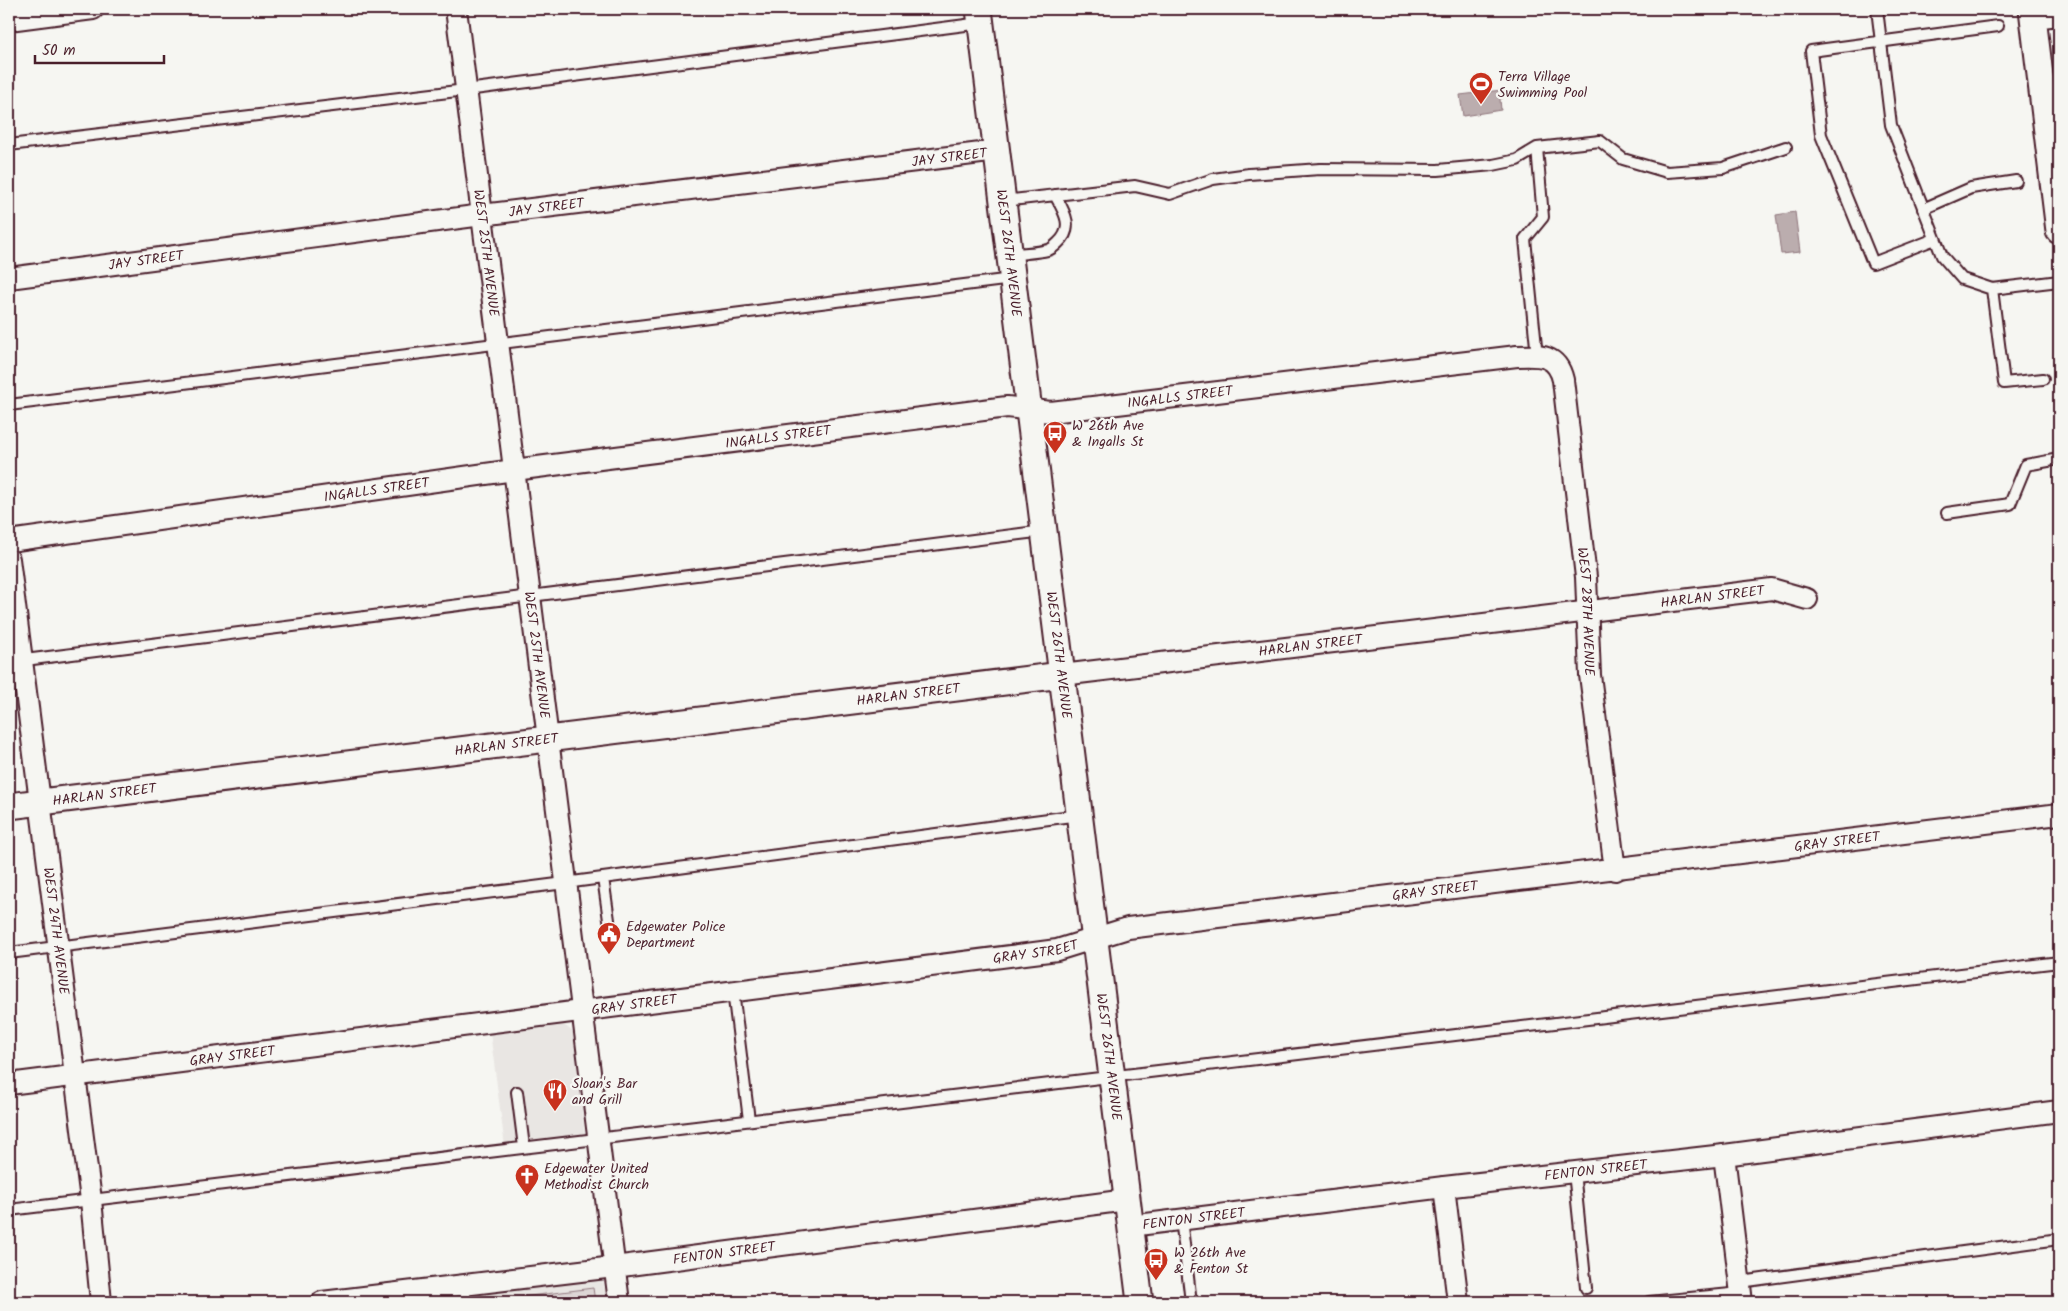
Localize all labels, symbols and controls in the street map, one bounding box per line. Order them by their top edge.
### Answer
scale bar [35,32,164,64]
text: 50 m [42,39,76,63]
place label: Terra Village Swimming Pool [1498,66,1588,104]
sports icon: Terra Village Swimming Pool [1468,71,1494,105]
street label: JAY STREET [910,142,990,174]
street label: WEST 25TH AVENUE [467,188,505,319]
street label: WEST 26TH AVENUE [990,188,1027,319]
street label: JAY STREET [507,192,587,224]
street label: JAY STREET [107,245,186,277]
street label: INGALLS STREET [1126,380,1236,415]
place label: W 26th Ave & Ingalls St [1072,415,1144,453]
street label: INGALLS STREET [724,419,834,455]
bus stop icon: W 26th Ave & Ingalls St [1042,420,1068,454]
street label: INGALLS STREET [322,472,432,509]
street label: WEST 28TH AVENUE [1571,546,1600,677]
street label: HARLAN STREET [1659,580,1767,614]
street label: WEST 25TH AVENUE [518,590,555,721]
street label: WEST 26TH AVENUE [1040,590,1077,721]
street label: HARLAN STREET [1257,629,1365,663]
street label: HARLAN STREET [855,678,963,713]
street label: HARLAN STREET [453,728,561,763]
street label: HARLAN STREET [51,778,159,813]
street label: GRAY STREET [1793,826,1882,858]
street label: WEST 24TH AVENUE [37,866,75,997]
street label: GRAY STREET [1391,875,1480,908]
place label: Edgewater Police Department [626,916,726,954]
public building icon: Edgewater Police Department [596,921,622,955]
street label: GRAY STREET [992,934,1082,970]
street label: GRAY STREET [590,989,680,1021]
street label: WEST 26TH AVENUE [1090,992,1127,1123]
street label: GRAY STREET [188,1040,278,1073]
place label: Sloan's Bar and Grill [572,1073,638,1111]
restaurant icon: Sloan's Bar and Grill [542,1078,568,1112]
street label: FENTON STREET [1543,1154,1650,1187]
place label: Edgewater United Methodist Church [544,1158,649,1196]
church icon: Edgewater United Methodist Church [514,1163,540,1197]
street label: FENTON STREET [1141,1202,1248,1236]
street label: FENTON STREET [671,1236,778,1271]
place label: W 26th Ave & Fenton St [1174,1242,1249,1280]
bus stop icon: W 26th Ave & Fenton St [1143,1247,1169,1281]

